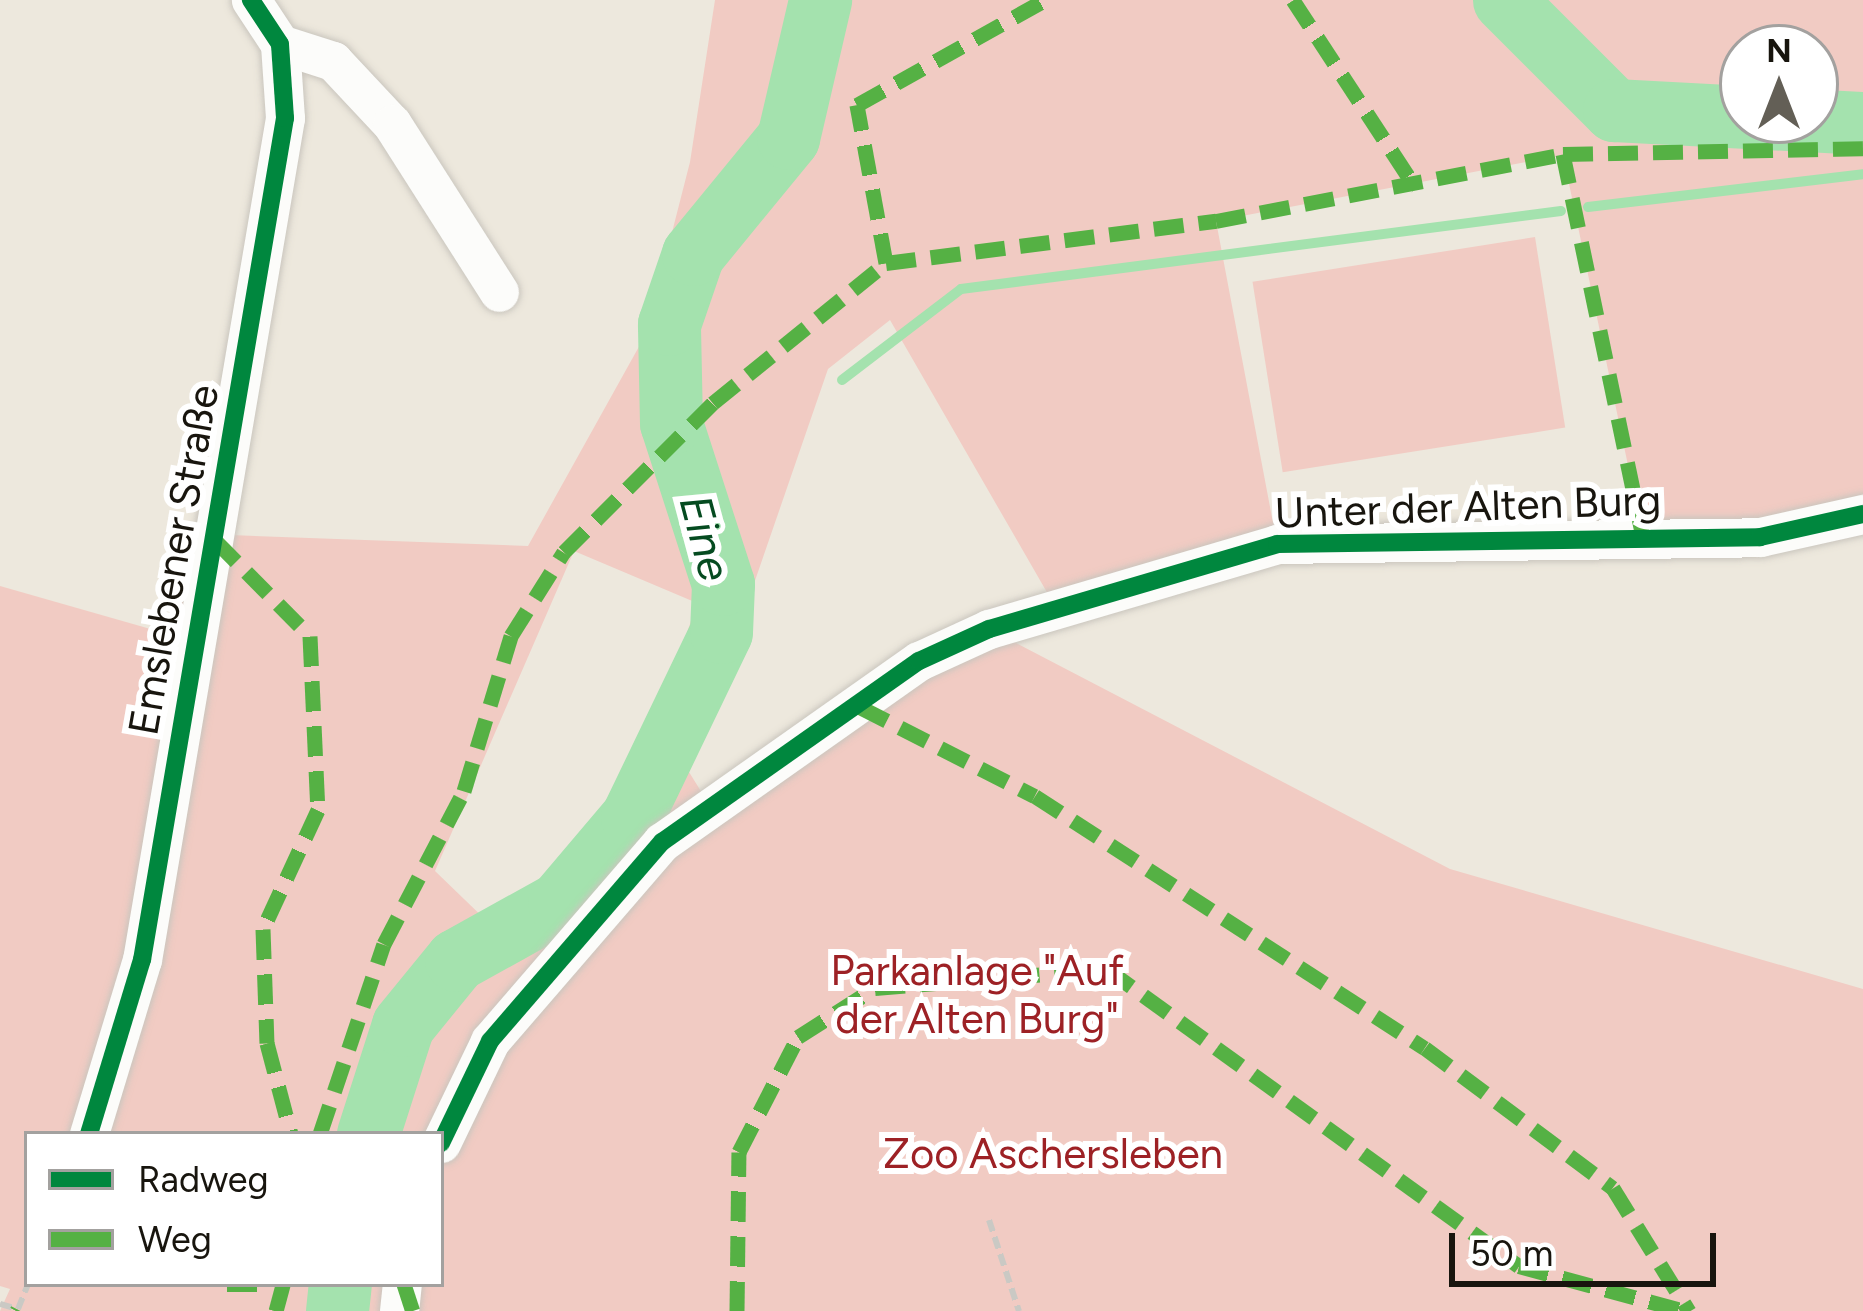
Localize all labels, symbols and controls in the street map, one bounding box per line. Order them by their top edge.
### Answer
north arrow [1719,24,1839,144]
text: N [1766,31,1792,70]
street label: Emslebener Straße [118,381,230,739]
street label: Unter der Alten Burg [1274,475,1662,539]
water label: Eine [668,489,742,587]
park label: Parkanlage "Auf der Alten Burg" [830,946,1124,1044]
park label: Zoo Aschersleben [883,1129,1223,1179]
legend [24,1131,444,1287]
text: Radweg [138,1158,269,1201]
scale bar [1455,1209,1722,1283]
text: Weg [138,1218,212,1261]
text: 50 m [1470,1232,1553,1275]

